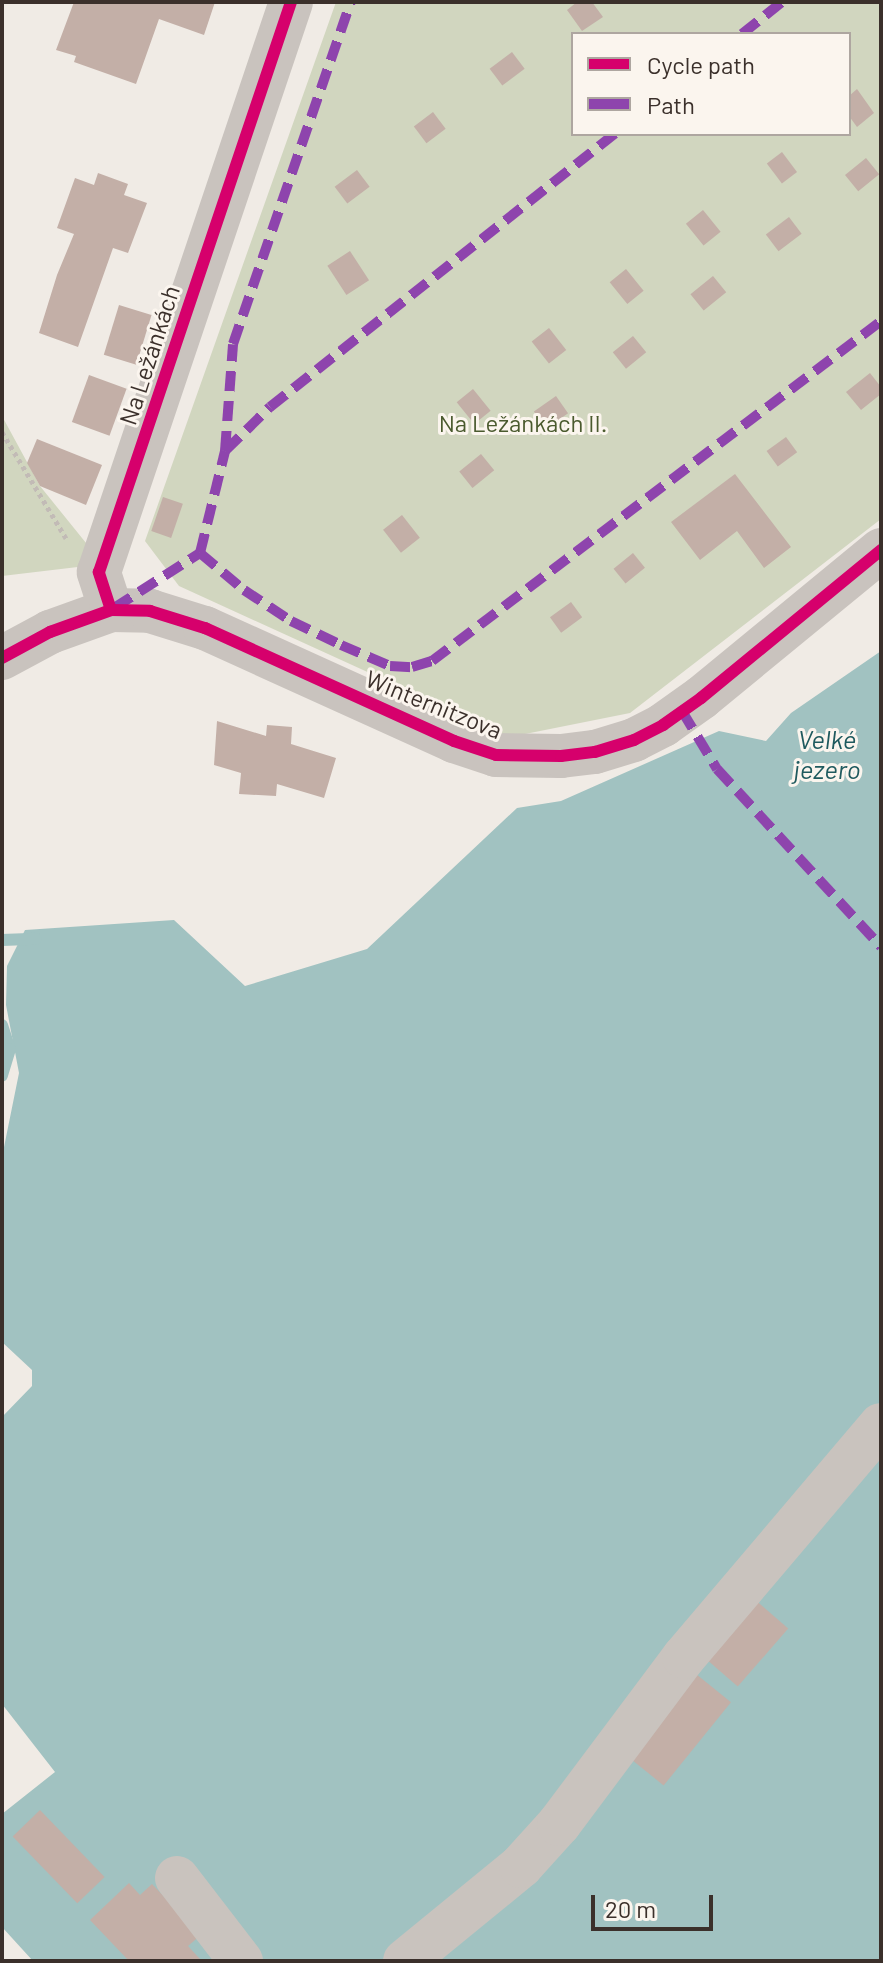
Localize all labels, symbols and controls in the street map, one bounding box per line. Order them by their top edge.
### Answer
legend [571,32,851,136]
text: Cycle path [647,50,755,79]
text: Path [647,90,695,119]
street label: Na Ležánkách [113,282,185,428]
park label: Na Ležánkách II. [439,409,607,437]
street label: Winternitzova [362,664,506,744]
water label: Velké jezero [793,723,861,784]
scale bar [595,1879,717,1929]
text: 20 m [605,1894,656,1923]

